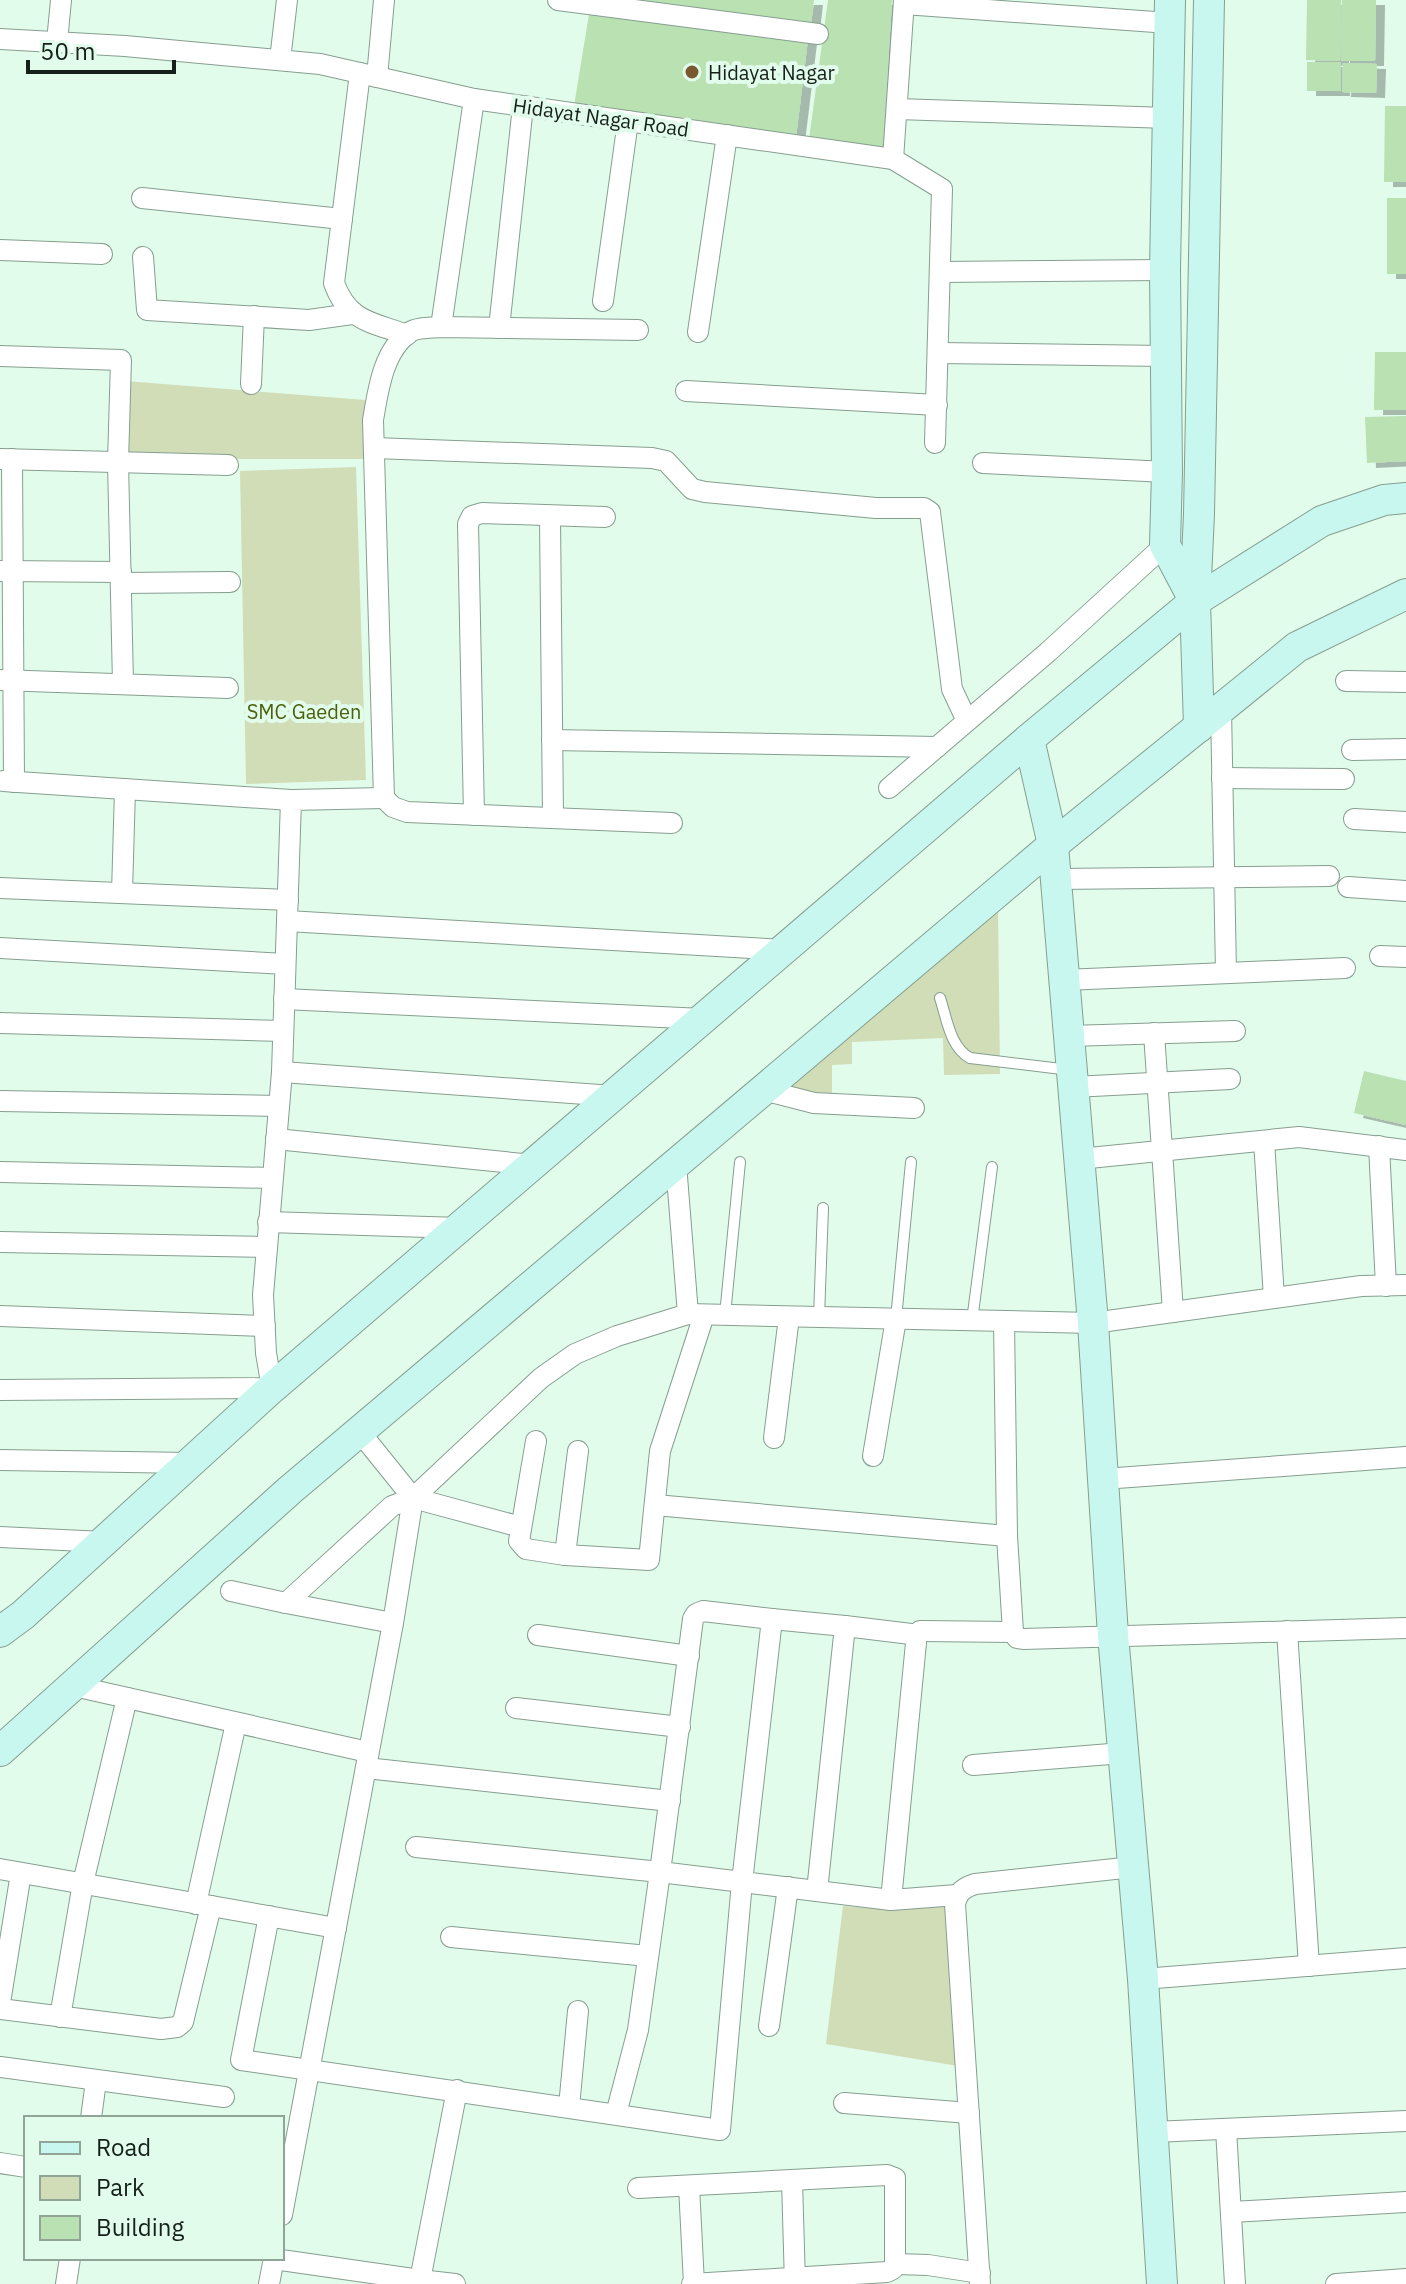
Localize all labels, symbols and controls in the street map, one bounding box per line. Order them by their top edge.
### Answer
scale bar [28,24,174,74]
text: 50 m [40,35,95,67]
place label: Hidayat Nagar [708,59,835,86]
marker: Hidayat Nagar [683,63,701,81]
street label: Hidayat Nagar Road [511,91,691,143]
park label: SMC Gaeden [247,698,361,725]
legend [24,2116,284,2260]
text: Road [96,2131,151,2163]
text: Park [96,2171,145,2203]
text: Building [96,2211,184,2243]

